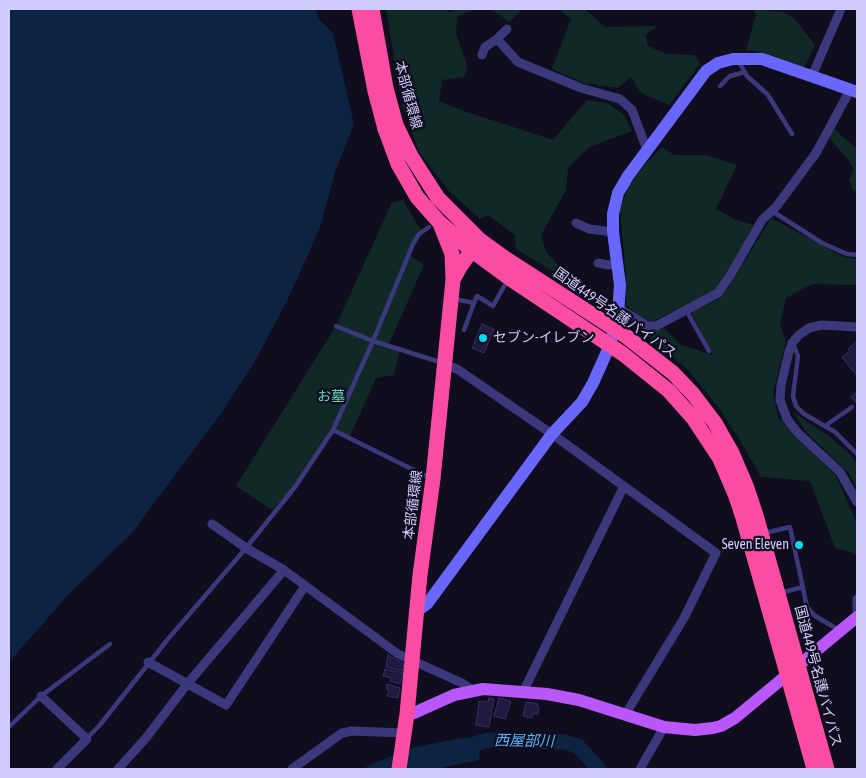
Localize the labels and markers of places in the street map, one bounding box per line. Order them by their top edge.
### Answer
place label: セブン-イレブン [493,330,594,346]
marker: セブン-イレブン [477,332,489,344]
place label: Seven Eleven [722,537,789,553]
marker: Seven Eleven [793,539,805,551]

